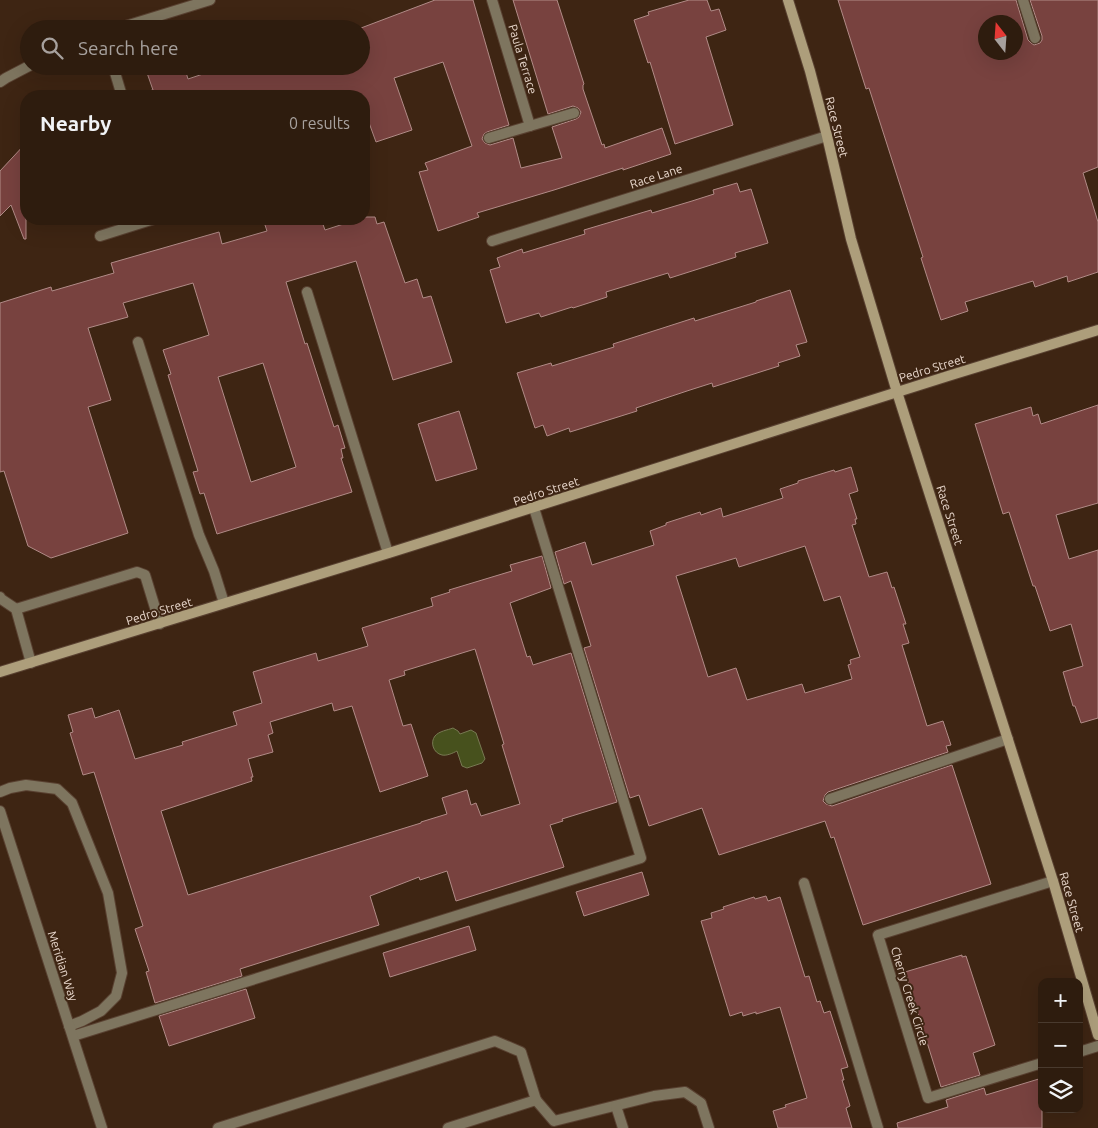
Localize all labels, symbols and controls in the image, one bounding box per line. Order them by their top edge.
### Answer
north arrow [978,15,1023,60]
search box [20,20,370,75]
street label: Paula Terrace [506,23,540,95]
icon: search [38,34,66,62]
text: Search here [78,37,178,59]
street label: Race Street [823,95,851,159]
text: Nearby [40,111,111,135]
text: 0 results [289,114,350,132]
street label: Race Lane [628,161,684,191]
street label: Pedro Street [897,352,967,384]
street label: Pedro Street [511,474,581,508]
street label: Race Street [934,483,966,547]
street label: Pedro Street [124,595,194,627]
street label: Race Street [1057,870,1087,934]
street label: Meridian Way [46,929,81,1003]
street label: Cherry Creek Circle [889,945,931,1047]
map controls [1038,978,1083,1113]
button: + [1038,978,1083,1023]
button: − [1038,1023,1083,1068]
button: layers [1038,1068,1083,1113]

